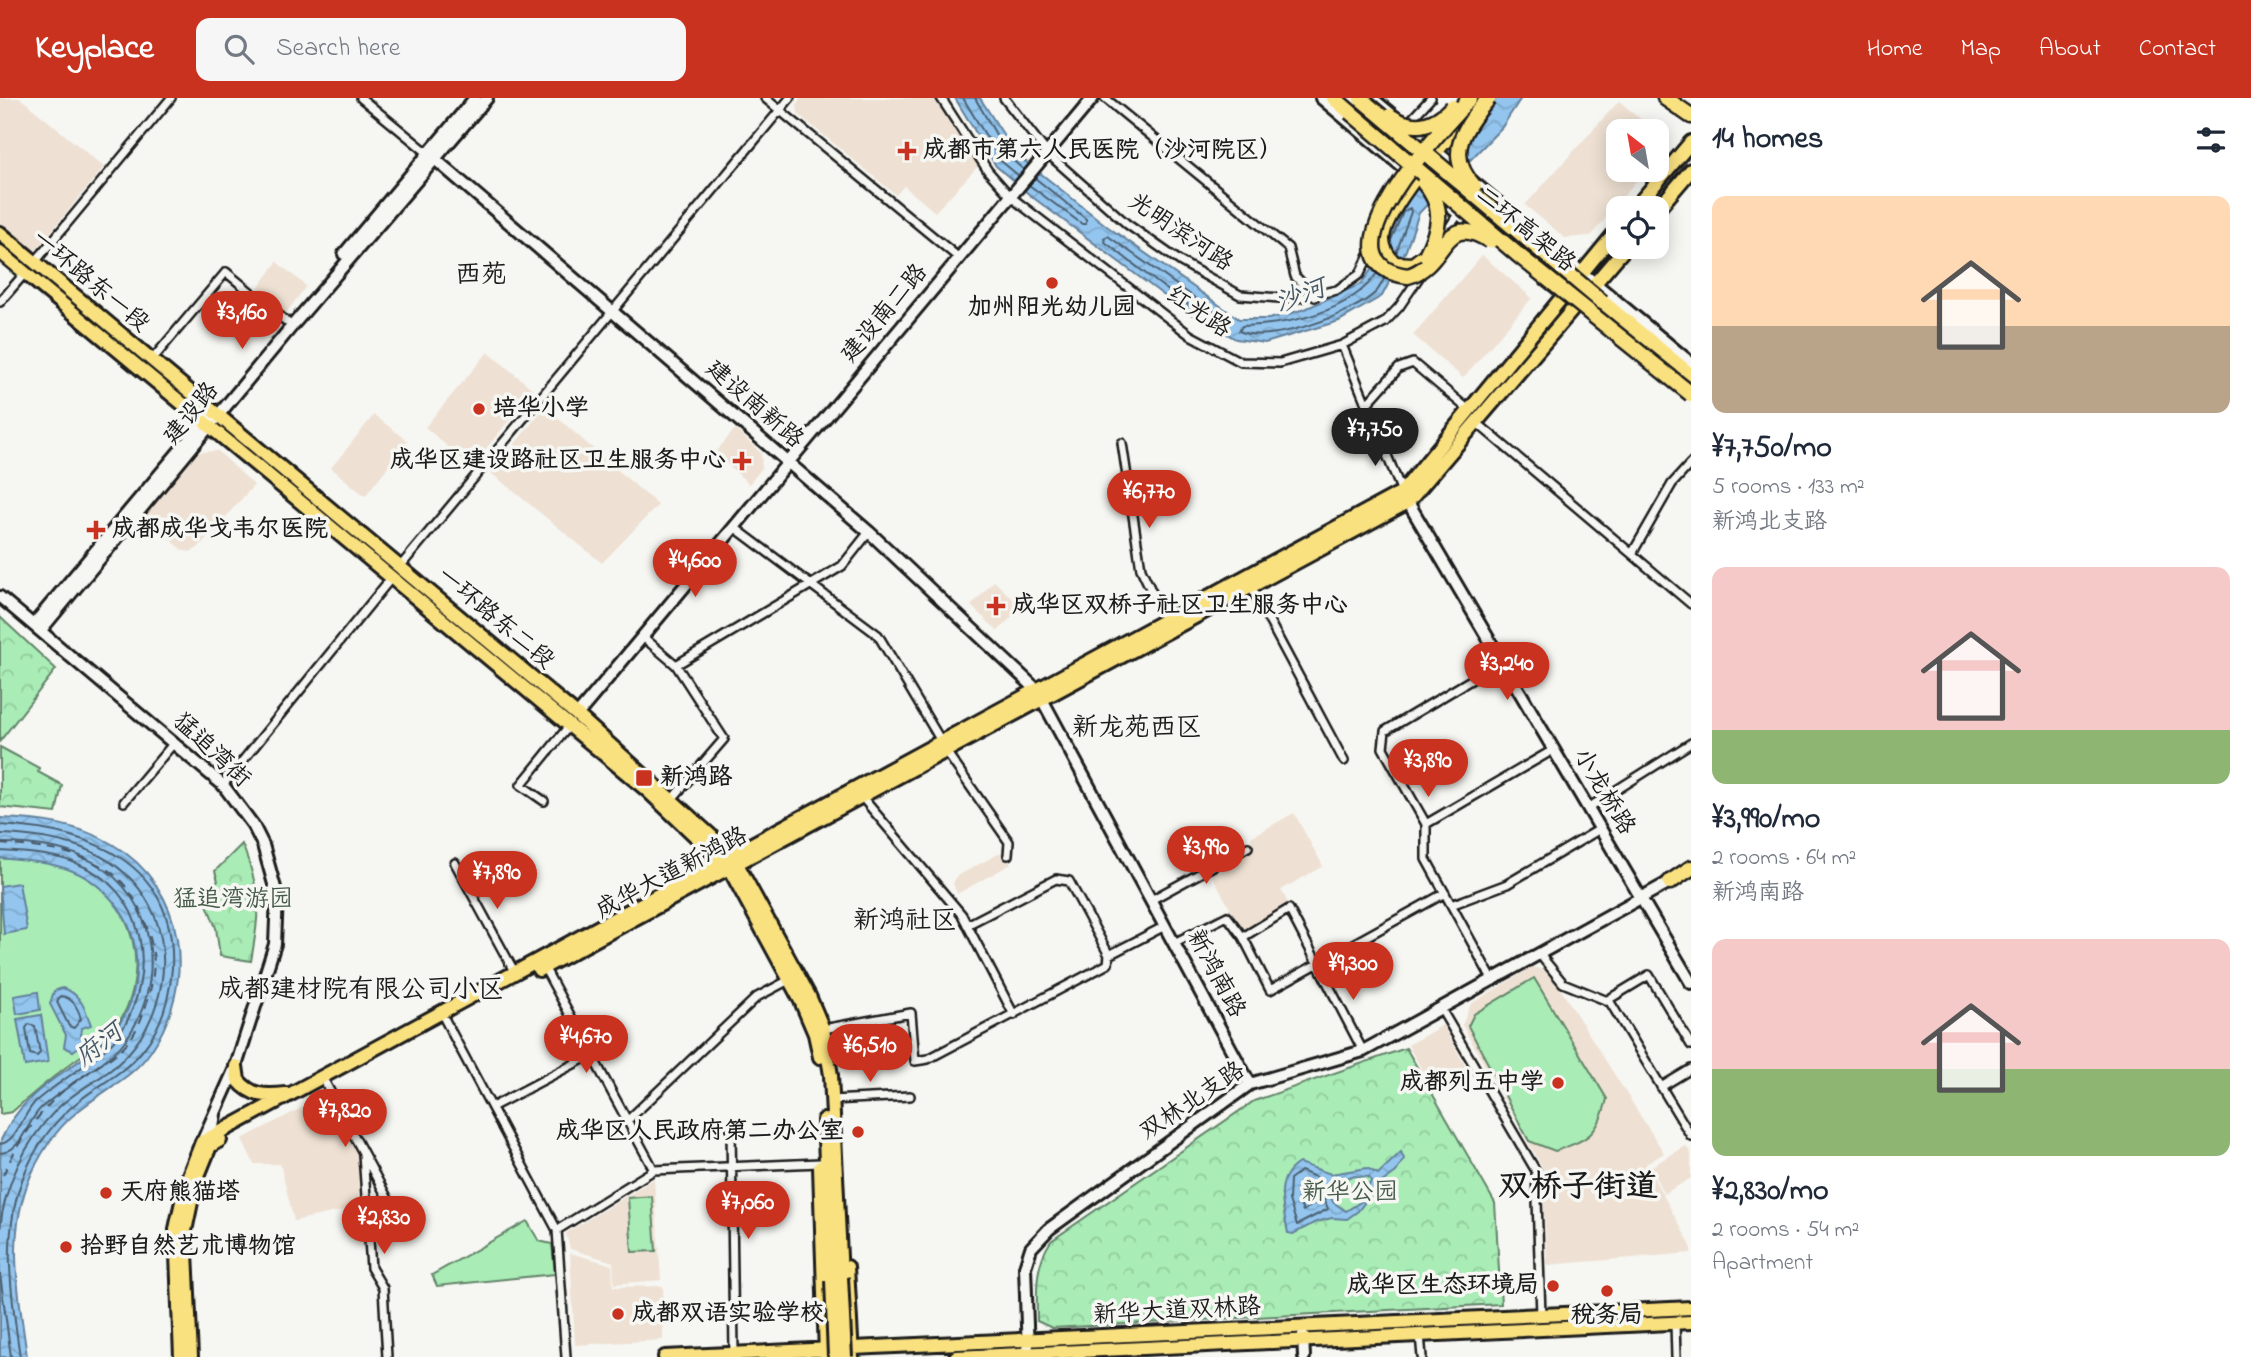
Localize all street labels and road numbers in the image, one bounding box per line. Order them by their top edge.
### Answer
street label: 二环高架路 [1467,179,1583,281]
street label: 光明滨河路 [1120,185,1240,281]
street label: 一环路东一段 [24,222,156,342]
street label: 建设南二路 [833,257,937,371]
street label: 红光路 [1158,278,1238,348]
street label: 建设南新路 [697,352,811,458]
street label: 建设路 [156,375,228,453]
street label: 一环路东二段 [429,559,561,679]
street label: 猛追湾街 [164,705,258,797]
street label: 小龙桥路 [1563,742,1643,842]
street label: 成华大道新鸿路 [590,819,754,929]
street label: 新鸿南路 [1177,923,1253,1025]
street label: 双林北支路 [1133,1054,1253,1150]
street label: 新华大道双林路 [1092,1290,1262,1334]

